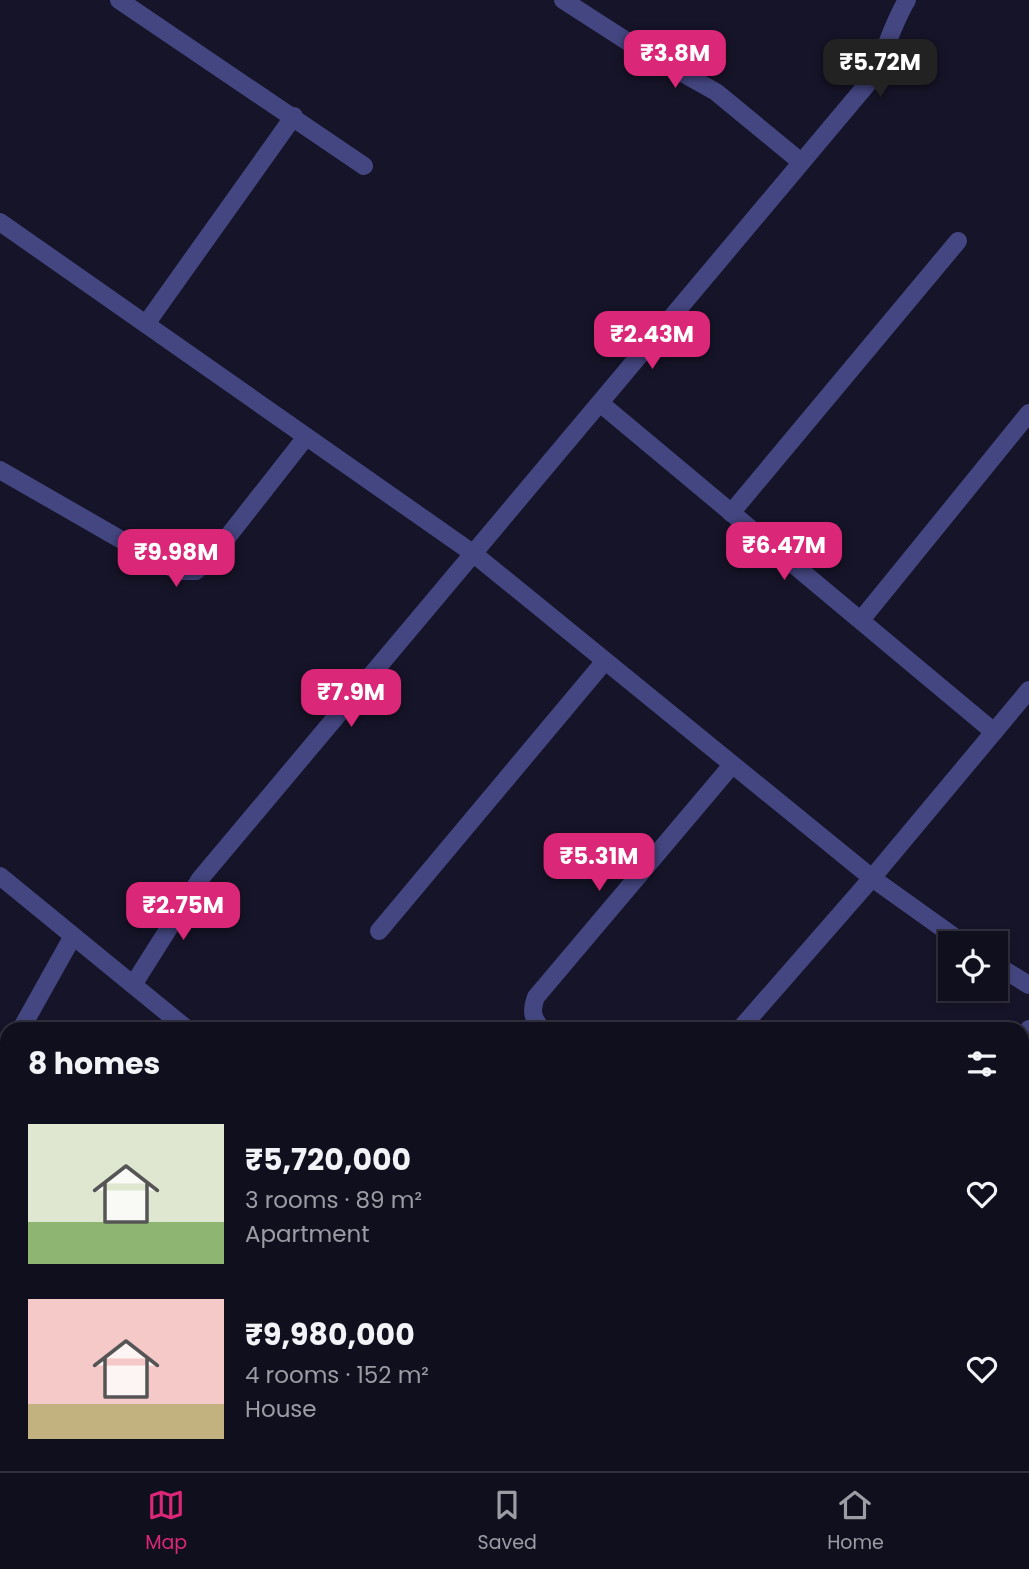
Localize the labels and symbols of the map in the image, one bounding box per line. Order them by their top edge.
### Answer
pin: ₹3.8M [626,31,724,90]
pin: ₹5.72M [823,40,937,99]
pin: ₹2.43M [595,312,709,371]
pin: ₹6.47M [727,522,841,582]
pin: ₹9.98M [119,530,233,589]
pin: ₹7.9M [302,670,400,729]
pin: ₹5.31M [542,834,656,893]
pin: ₹2.75M [126,883,240,942]

